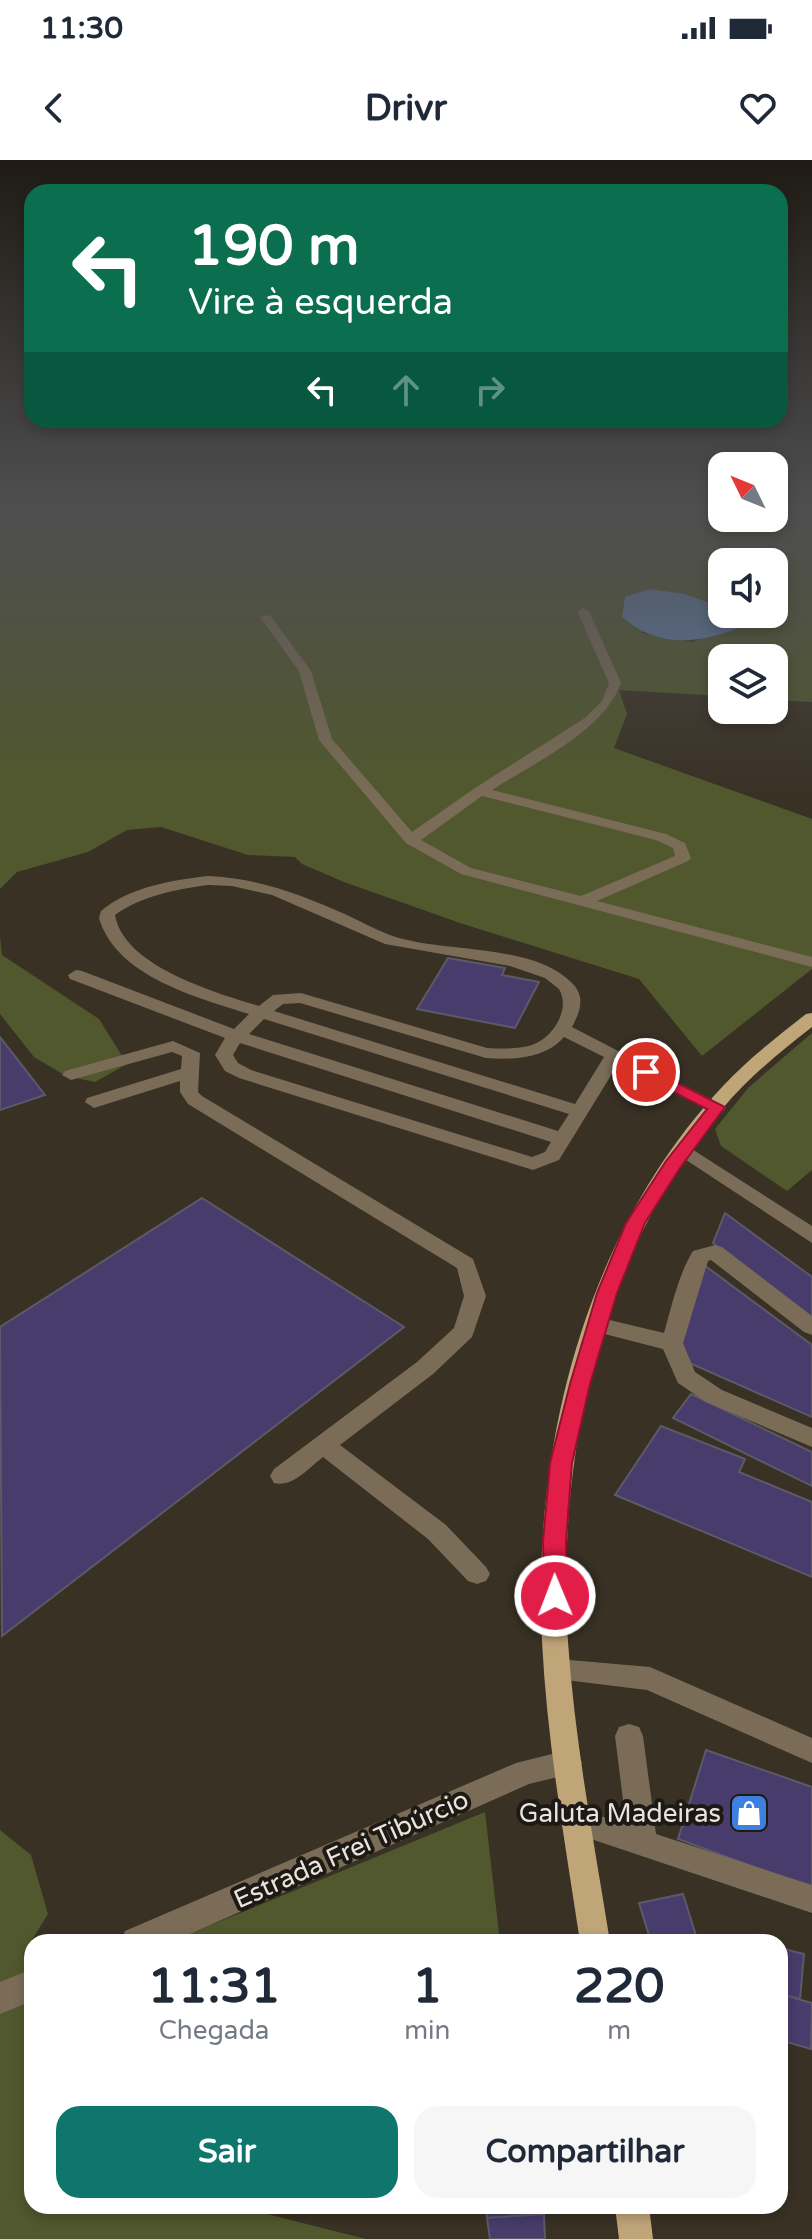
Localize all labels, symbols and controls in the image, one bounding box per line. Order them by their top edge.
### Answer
text: 11:30 [40,10,123,47]
icon: back [32,86,76,130]
icon: heart [736,86,780,130]
text: Drivr [365,87,447,130]
text: 190 m [188,213,359,280]
icon: left [56,216,160,320]
text: Vire à esquerda [188,281,453,324]
icon: left [300,368,344,412]
icon: ahead [384,368,428,412]
icon: right [468,368,512,412]
north arrow [708,452,788,532]
map controls [708,452,788,724]
button: sound [708,548,788,628]
button: layers [708,644,788,724]
pin [612,1038,680,1106]
icon: arrive [624,1050,668,1094]
position arrow [513,1554,597,1638]
street label: Estrada Frei Tibúrcio [229,1784,473,1915]
shop icon: Galuta Madeiras [728,1792,770,1834]
place label: Galuta Madeiras [519,1798,721,1829]
text: 11:31 [148,1958,281,2016]
text: 1 [412,1958,442,2016]
text: 220 [574,1958,664,2016]
text: Chegada [159,2015,269,2046]
text: min [404,2015,450,2046]
text: m [607,2015,631,2046]
button: Sair [56,2106,398,2198]
button: Compartilhar [414,2106,756,2198]

